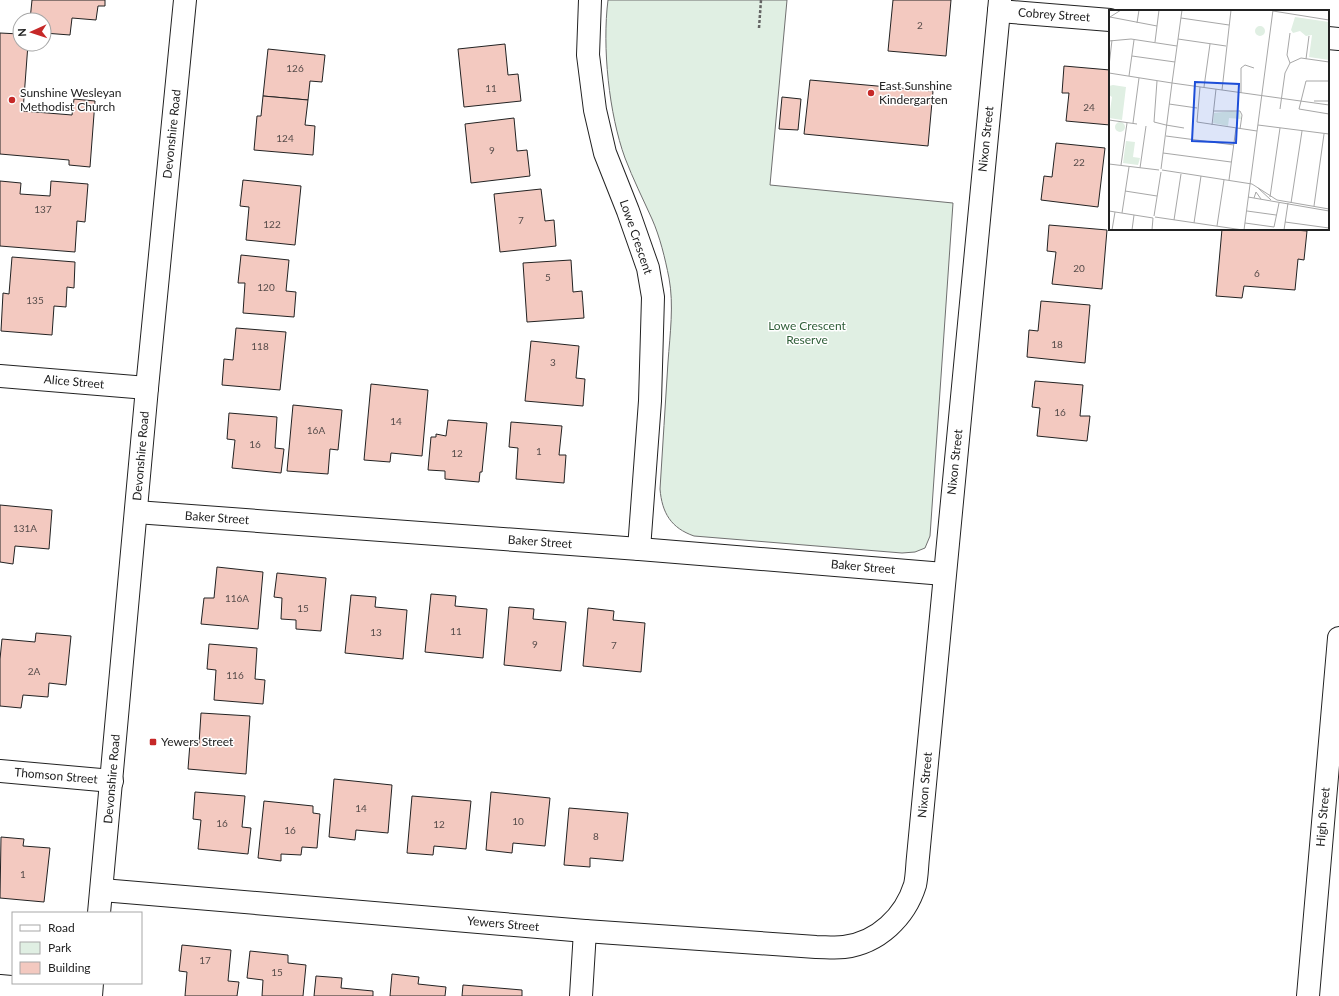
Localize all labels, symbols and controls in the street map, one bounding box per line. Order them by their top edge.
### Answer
street label: Cobrey Street [1017,4,1091,25]
inset map [1109,10,1329,230]
north arrow [12,12,52,52]
house number: 2 [917,19,923,31]
text: N [15,28,28,37]
house number: 126 [286,62,304,74]
place label: East Sunshine Kindergarten [879,78,952,107]
house number: 11 [485,82,497,94]
place label: Sunshine Wesleyan Methodist Church [20,85,122,114]
marker: East Sunshine Kindergarten [866,88,876,98]
street label: Devonshire Road [159,89,184,179]
marker: Sunshine Wesleyan Methodist Church [7,95,17,105]
house number: 24 [1083,101,1095,113]
street label: Nixon Street [975,105,996,172]
house number: 124 [276,132,294,144]
house number: 9 [489,144,495,156]
house number: 22 [1073,156,1085,168]
street label: Lowe Crescent [617,198,656,277]
house number: 137 [34,203,52,215]
house number: 7 [518,214,524,226]
house number: 122 [263,218,281,230]
house number: 20 [1073,262,1085,274]
house number: 6 [1254,267,1260,279]
house number: 5 [545,271,551,283]
house number: 120 [257,281,275,293]
house number: 135 [26,294,44,306]
park label: Lowe Crescent Reserve [768,318,847,347]
house number: 18 [1051,338,1063,350]
house number: 118 [251,340,269,352]
house number: 3 [550,356,556,368]
street label: Alice Street [43,371,105,392]
house number: 16 [1054,406,1066,418]
street label: Devonshire Road [129,411,152,501]
house number: 14 [390,415,402,427]
house number: 16A [307,424,325,436]
street label: Nixon Street [944,428,965,495]
house number: 16 [249,438,261,450]
house number: 1 [536,445,542,457]
house number: 12 [451,447,463,459]
street label: Baker Street [184,508,250,527]
house number: 131A [13,522,37,534]
street label: Baker Street [507,532,573,551]
street label: Baker Street [830,556,897,577]
house number: 116A [225,592,249,604]
house number: 15 [297,602,309,614]
house number: 11 [450,625,462,637]
house number: 13 [370,626,382,638]
house number: 9 [532,638,538,650]
house number: 7 [611,639,617,651]
house number: 2A [28,665,41,677]
house number: 116 [226,669,244,681]
street label: Devonshire Road [100,734,123,824]
place label: Yewers Street [161,734,234,749]
marker: Yewers Street [148,737,158,747]
street label: Nixon Street [914,751,935,818]
street label: Thomson Street [14,764,99,787]
street label: High Street [1312,786,1333,847]
house number: 14 [355,802,367,814]
house number: 10 [512,815,524,827]
house number: 16 [216,817,228,829]
house number: 12 [433,818,445,830]
house number: 16 [284,824,296,836]
house number: 8 [593,830,599,842]
house number: 1 [20,868,26,880]
legend [12,912,142,984]
street label: Yewers Street [466,913,540,934]
text: Road [48,920,75,935]
text: Park [48,940,72,955]
house number: 17 [199,954,211,966]
text: Building [48,960,91,975]
house number: 15 [271,966,283,978]

